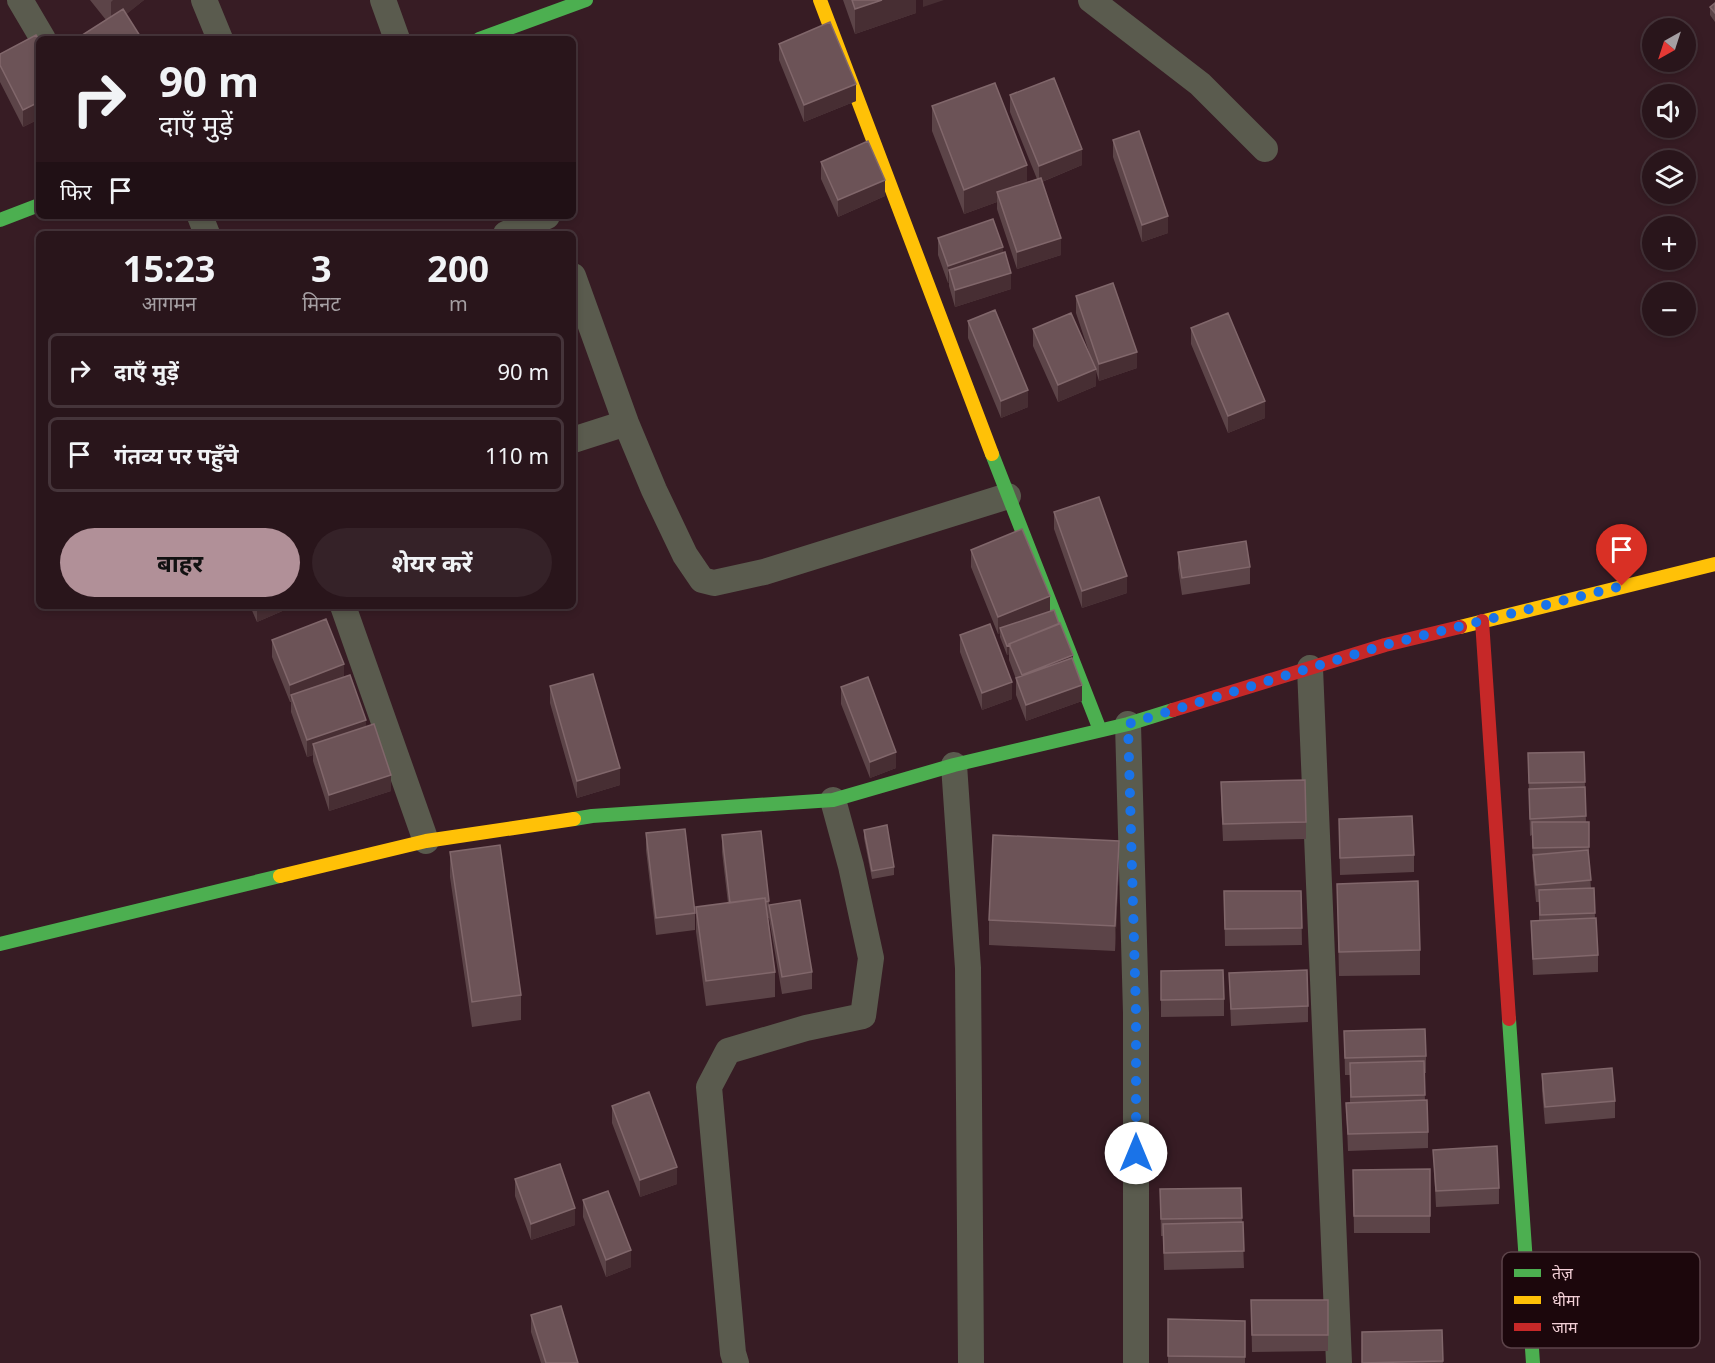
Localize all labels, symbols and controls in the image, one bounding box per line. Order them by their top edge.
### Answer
north arrow [1642,18,1696,72]
map controls [1642,18,1696,336]
text: 90 m [159,52,259,109]
icon: right [60,60,138,138]
button: sound [1642,84,1696,138]
text: दाएँ मुड़ें [159,106,233,143]
button: layers [1642,150,1696,204]
icon: arrive [104,174,137,207]
text: फिर [60,176,92,206]
button: + [1642,216,1696,270]
text: 15:23 [123,244,215,293]
text: 3 [311,244,332,293]
text: 200 [427,244,489,293]
button: − [1642,282,1696,336]
text: आगमन [142,290,196,317]
text: मिनट [302,290,341,317]
text: m [449,290,468,317]
icon: right [63,354,96,387]
text: दाएँ मुड़ें [114,356,179,386]
text: 90 m [498,356,549,386]
icon: arrive [63,438,96,471]
text: गंतव्य पर पहुँचे [114,440,239,470]
text: 110 m [485,440,549,470]
pin [1596,524,1647,586]
button: बाहर [60,528,300,597]
button: शेयर करें [312,528,552,597]
icon: arrive [1605,533,1638,566]
position arrow [1104,1121,1168,1185]
legend [1502,1252,1700,1348]
text: तेज़ [1552,1262,1574,1284]
text: धीमा [1552,1289,1581,1311]
text: जाम [1552,1316,1578,1338]

